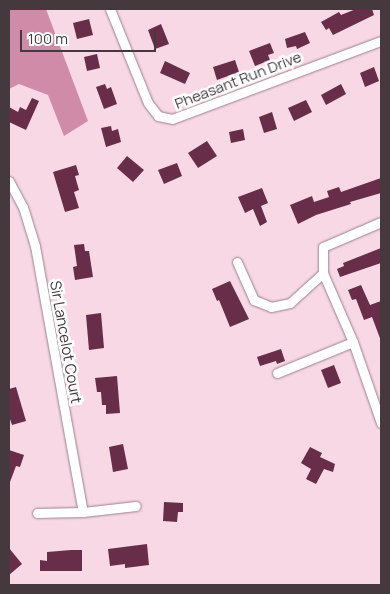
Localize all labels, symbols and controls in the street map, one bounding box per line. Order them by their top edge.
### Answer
scale bar [22,20,159,52]
text: 100 m [28,28,68,49]
street label: Pheasant Run Drive [172,48,304,112]
street label: Sir Lancelot Court [46,279,86,405]

